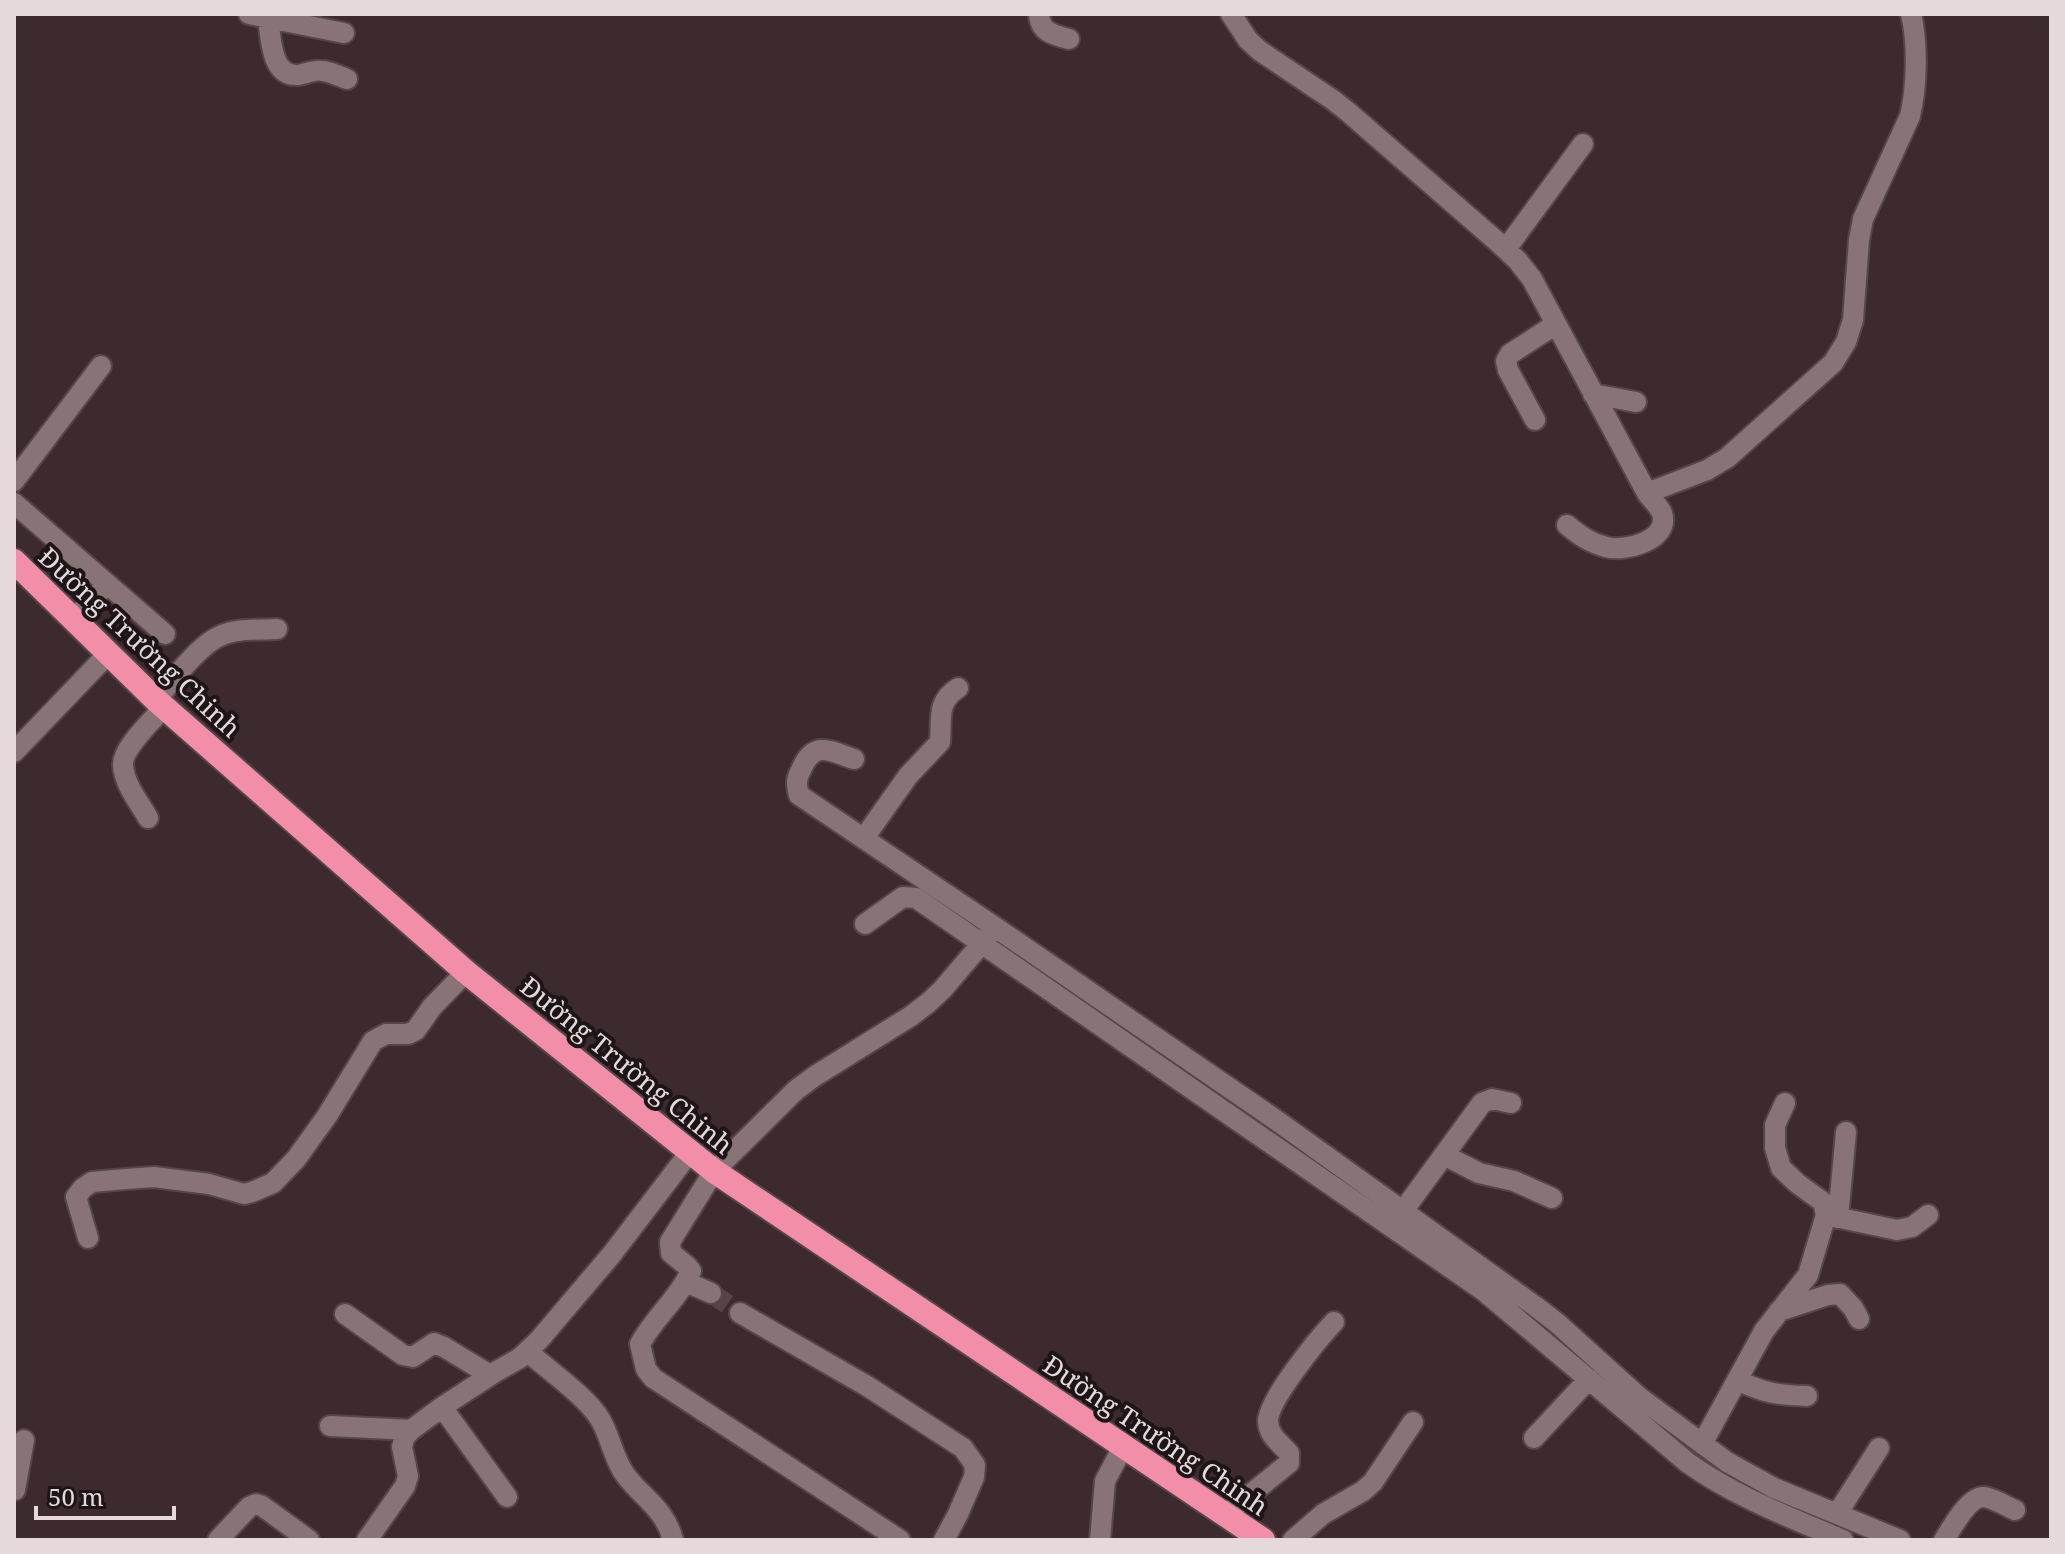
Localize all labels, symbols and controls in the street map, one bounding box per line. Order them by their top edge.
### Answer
street label: Đường Trường Chinh [31,539,249,745]
street label: Đường Trường Chinh [513,968,741,1162]
street label: Đường Trường Chinh [1037,1346,1275,1524]
scale bar [36,1470,174,1520]
text: 50 m [48,1480,104,1513]

